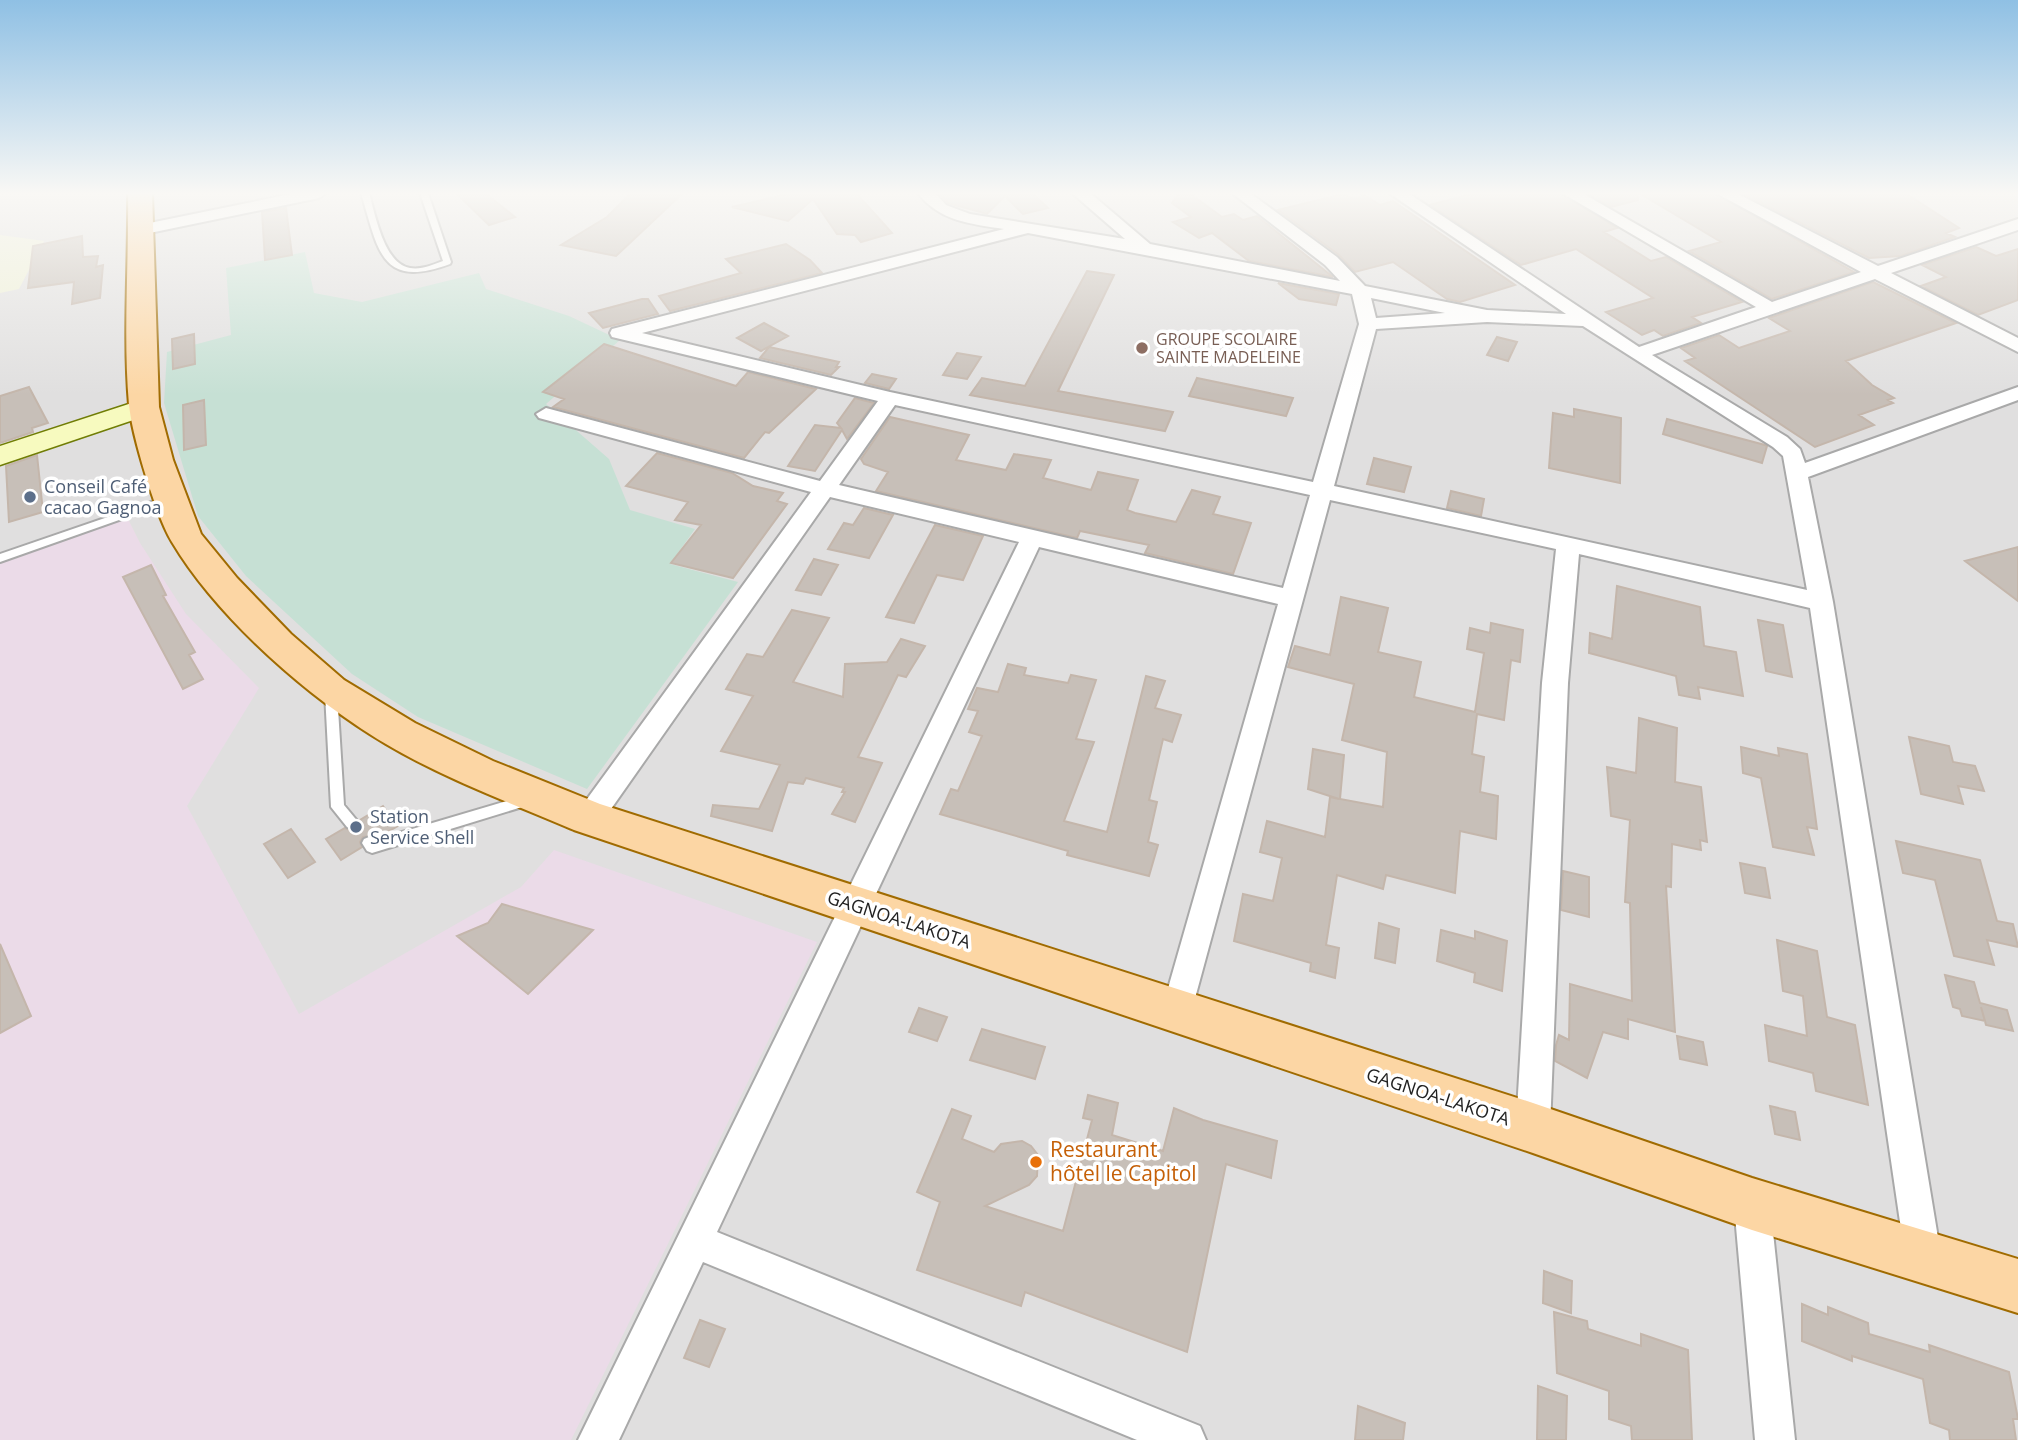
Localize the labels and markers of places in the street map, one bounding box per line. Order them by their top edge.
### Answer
place label: GROUPE SCOLAIRE SAINTE MADELEINE [1156,328,1301,368]
marker: GROUPE SCOLAIRE SAINTE MADELEINE [1134,340,1150,356]
place label: Conseil Café cacao Gagnoa [44,474,161,519]
marker: Conseil Café cacao Gagnoa [22,489,38,505]
place label: Station Service Shell [370,804,474,849]
marker: Station Service Shell [348,819,364,835]
place label: Restaurant hôtel le Capitol [1050,1135,1197,1187]
marker: Restaurant hôtel le Capitol [1028,1154,1044,1170]

